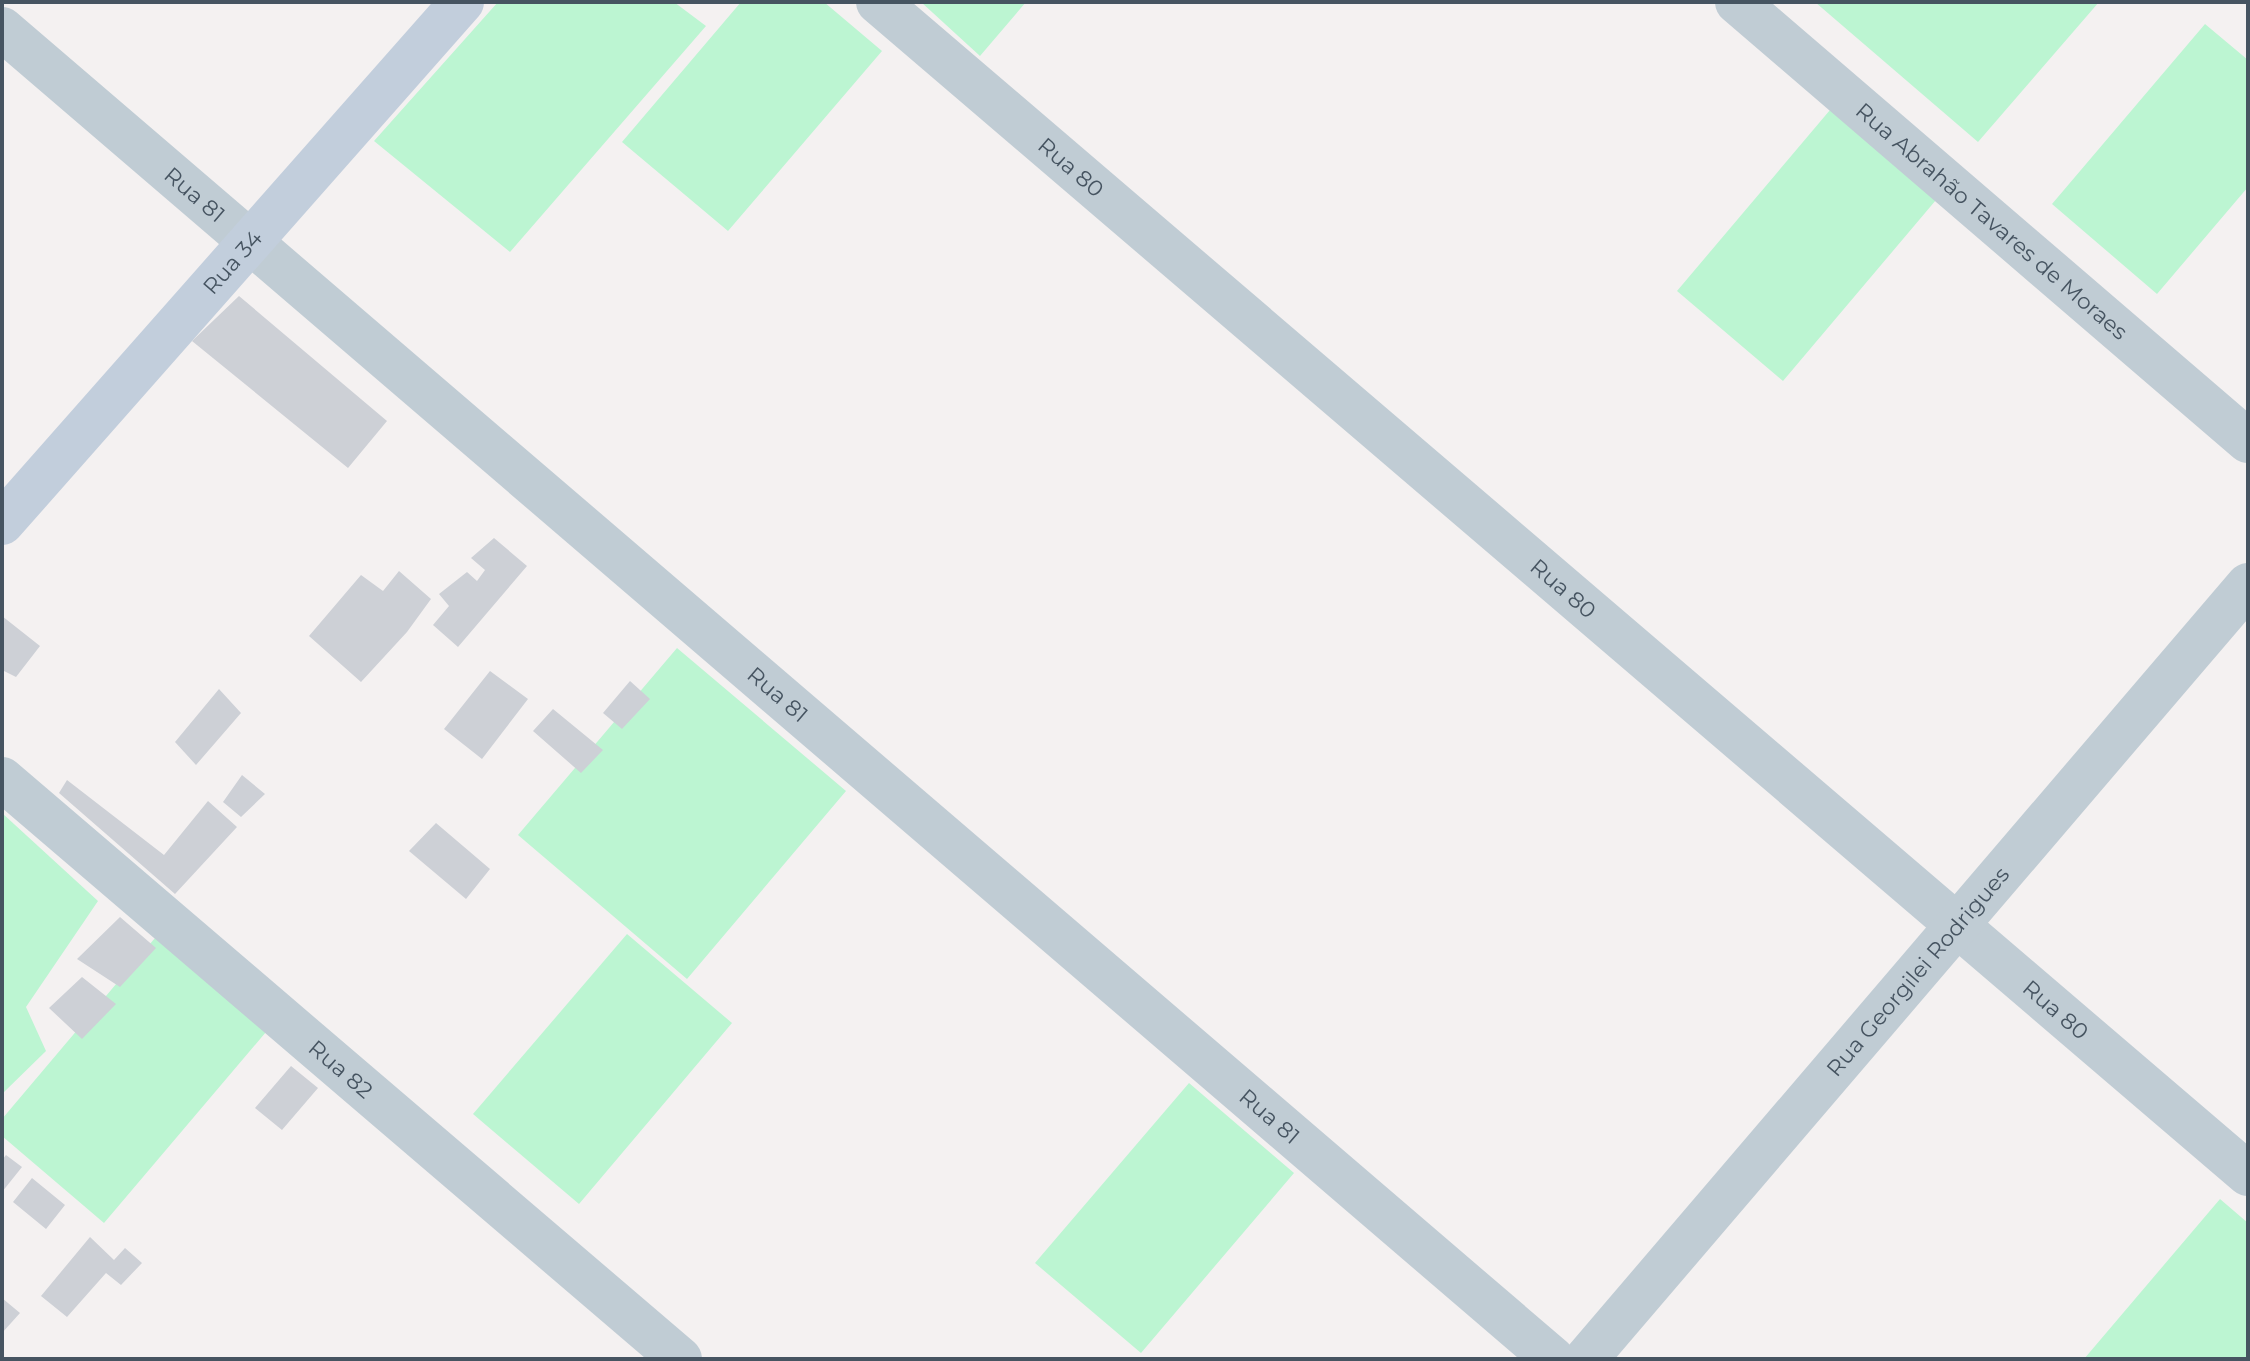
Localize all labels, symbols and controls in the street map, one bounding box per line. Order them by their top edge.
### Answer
street label: Rua Abrahão Tavares de Moraes [1850,97,2134,345]
street label: Rua 80 [1033,131,1109,203]
street label: Rua 81 [159,161,231,228]
street label: Rua 34 [197,224,268,300]
street label: Rua 80 [1525,553,1602,624]
street label: Rua 81 [742,661,814,728]
street label: Rua Georgilei Rodrigues [1820,861,2015,1082]
street label: Rua 80 [2017,974,2094,1045]
street label: Rua 82 [303,1034,379,1104]
street label: Rua 81 [1234,1083,1306,1150]

